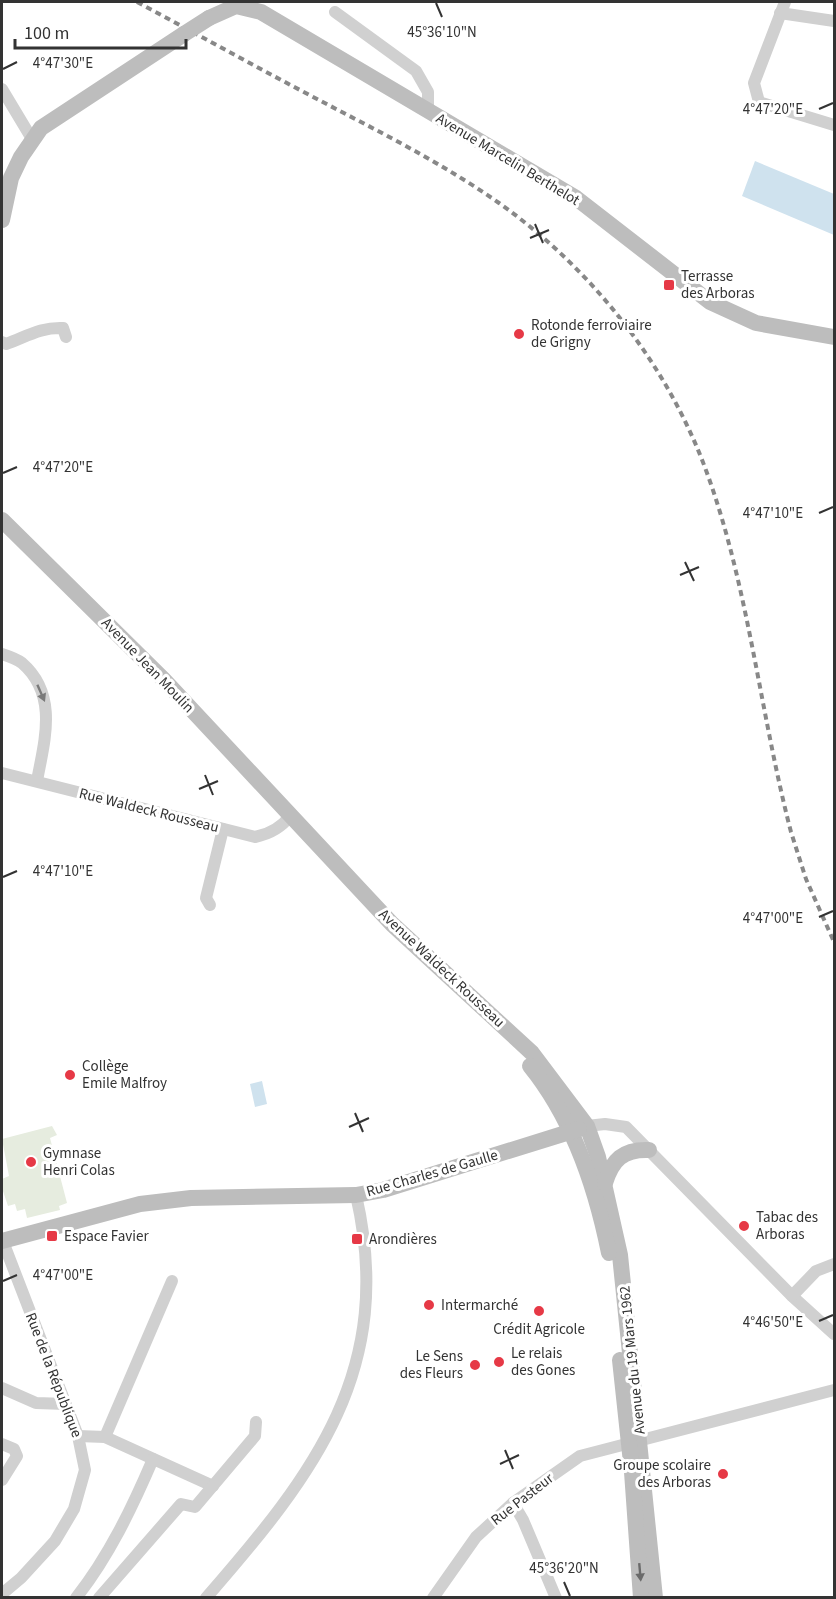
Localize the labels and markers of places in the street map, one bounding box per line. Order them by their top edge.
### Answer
place label: Terrasse des Arboras [681,266,755,304]
marker: Terrasse des Arboras [662,278,676,292]
place label: Rotonde ferroviaire de Grigny [531,315,652,353]
marker: Rotonde ferroviaire de Grigny [512,327,526,341]
place label: Collège Emile Malfroy [82,1056,167,1094]
marker: Collège Emile Malfroy [63,1068,77,1082]
place label: Gymnase Henri Colas [43,1143,115,1181]
marker: Gymnase Henri Colas [24,1155,38,1169]
place label: Tabac des Arboras [756,1207,818,1245]
marker: Tabac des Arboras [737,1219,751,1233]
place label: Espace Favier [64,1226,149,1247]
marker: Espace Favier [45,1229,59,1243]
place label: Arondières [369,1229,437,1250]
marker: Arondières [350,1232,364,1246]
place label: Intermarché [441,1295,518,1316]
marker: Intermarché [422,1298,436,1312]
marker: Crédit Agricole [532,1304,546,1318]
place label: Crédit Agricole [493,1319,585,1340]
place label: Le relais des Gones [511,1343,575,1381]
place label: Le Sens des Fleurs [400,1346,463,1384]
marker: Le relais des Gones [492,1355,506,1369]
marker: Le Sens des Fleurs [468,1358,482,1372]
place label: Groupe scolaire des Arboras [613,1455,711,1493]
marker: Groupe scolaire des Arboras [716,1467,730,1481]

